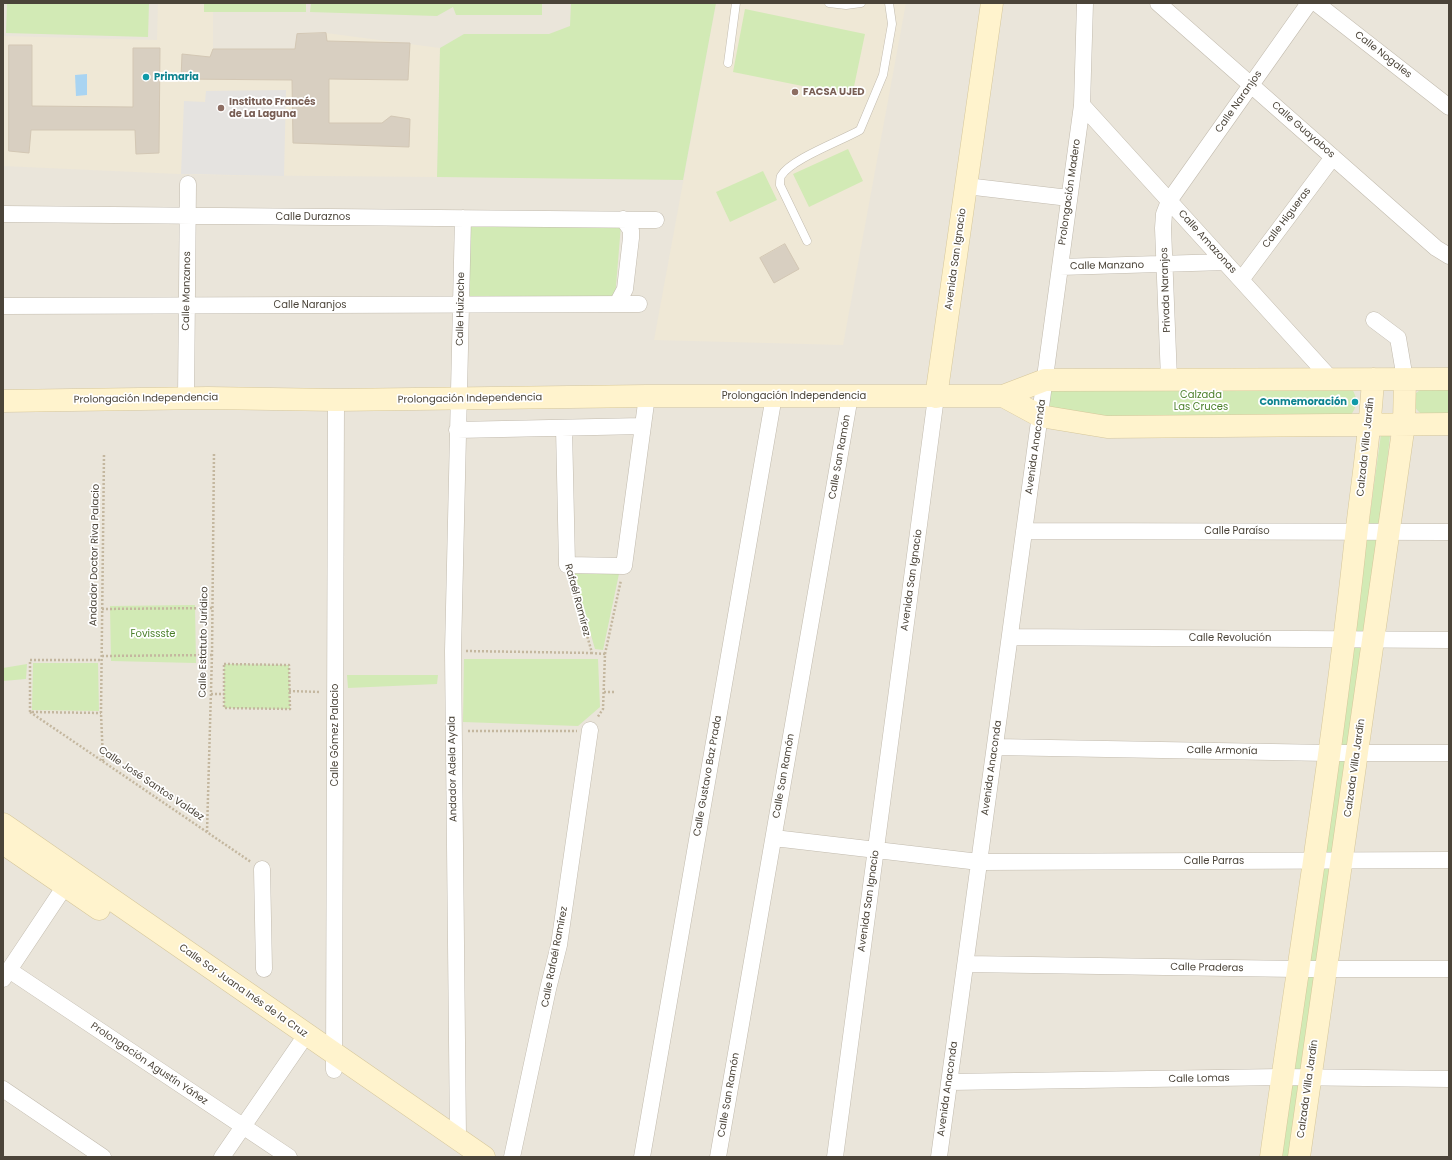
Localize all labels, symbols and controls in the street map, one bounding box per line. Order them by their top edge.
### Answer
street label: Calle Nogales [1352,29,1414,81]
street label: Calle Naranjos [1213,69,1265,135]
place label: Primaria [154,71,199,83]
marker: Primaria [141,72,151,82]
place label: FACSA UJED [803,86,865,98]
marker: FACSA UJED [790,87,800,97]
place label: Instituto Francés de La Laguna [229,96,316,120]
street label: Calle Guayabos [1269,99,1337,161]
marker: Instituto Francés de La Laguna [216,103,226,113]
street label: Prolongación Madero [1057,138,1083,246]
street label: Calle Higueras [1260,185,1314,251]
street label: Avenida San Ignacio [943,207,969,311]
street label: Calle Amazonas [1175,208,1239,276]
street label: Calle Duraznos [276,211,350,223]
street label: Privada Naranjos [1159,247,1173,333]
street label: Calle Manzanos [180,251,194,331]
street label: Calle Manzano [1070,259,1144,273]
street label: Calle Huizache [454,272,468,346]
street label: Calle Naranjos [273,299,347,311]
park label: Calzada Las Cruces [1174,389,1228,412]
street label: Prolongación Independencia [722,390,866,402]
street label: Prolongación Independencia [74,392,218,406]
street label: Prolongación Independencia [398,392,542,406]
place label: Conmemoración [1259,396,1347,408]
marker: Conmemoración [1350,397,1360,407]
street label: Calzada Villa Jardín [1355,397,1377,497]
street label: Avenida Anaconda [1023,399,1049,495]
street label: Calle San Ramón [827,414,853,500]
street label: Andador Doctor Riva Palacio [88,484,102,626]
street label: Calle Paraíso [1204,525,1270,537]
street label: Avenida San Ignacio [899,528,925,632]
street label: Rafaél Ramírez [562,563,592,637]
street label: Calle Estatuto Jurídico [197,586,211,698]
park label: Fovissste [130,628,176,640]
street label: Calle Revolución [1189,632,1271,644]
street label: Calle Gómez Palacio [329,684,341,786]
street label: Calle Gustavo Baz Prada [691,715,725,837]
street label: Andador Adela Ayala [446,716,460,822]
street label: Calzada Villa Jardín [1342,718,1368,818]
street label: Avenida Anaconda [979,720,1005,816]
street label: Calle San Ramón [771,733,797,819]
street label: Calle José Santos Valdez [96,744,206,824]
street label: Calle Armonía [1186,744,1258,758]
street label: Avenida San Ignacio [856,849,882,953]
street label: Calle Parras [1184,855,1244,867]
street label: Calle Rafaél Ramírez [539,906,571,1008]
street label: Calle Sor Juana Inés de la Cruz [176,942,310,1040]
street label: Calle Praderas [1170,961,1244,975]
street label: Prolongación Agustín Yáñez [88,1020,210,1108]
street label: Calzada Villa Jardín [1295,1039,1321,1139]
street label: Avenida Anaconda [935,1041,961,1137]
street label: Calle San Ramón [716,1052,742,1138]
street label: Calle Lomas [1168,1072,1230,1086]

